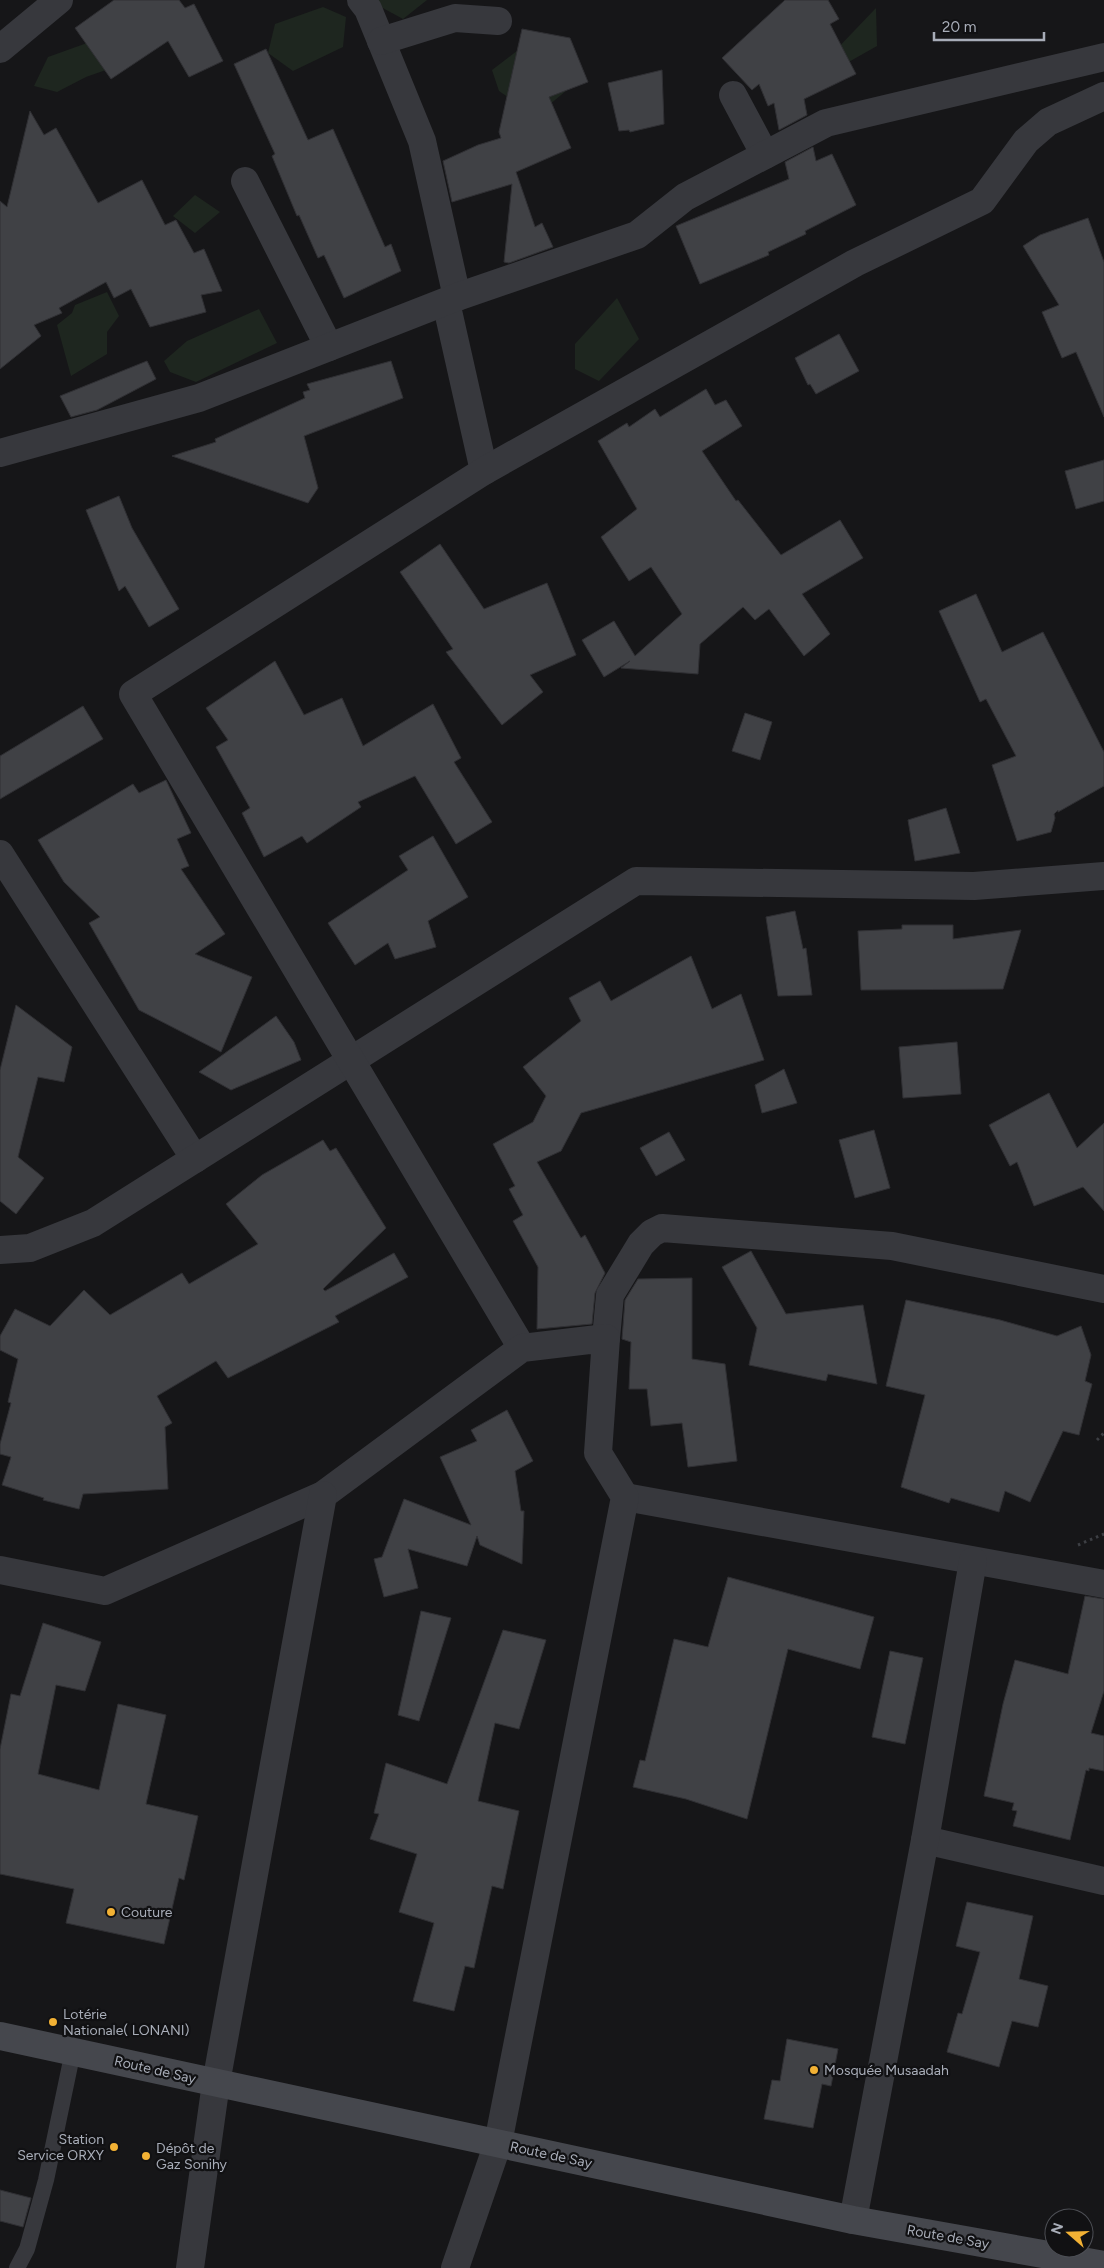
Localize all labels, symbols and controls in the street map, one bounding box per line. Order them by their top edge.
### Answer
scale bar [934,10,1044,42]
text: 20 m [942,18,976,36]
place label: Couture [121,1904,173,1921]
marker: Couture [105,1906,117,1918]
place label: Lotérie Nationale( LONANI) [63,2006,190,2039]
marker: Lotérie Nationale( LONANI) [47,2016,59,2028]
street label: Route de Say [112,2052,198,2088]
place label: Mosquée Musaadah [824,2062,949,2079]
marker: Mosquée Musaadah [808,2064,820,2076]
place label: Station Service ORXY [17,2131,105,2164]
street label: Route de Say [508,2138,594,2172]
place label: Dépôt de Gaz Sonihy [156,2140,228,2173]
marker: Station Service ORXY [108,2141,120,2153]
marker: Dépôt de Gaz Sonihy [140,2150,152,2162]
north arrow [1044,2208,1094,2258]
street label: Route de Say [905,2221,991,2253]
text: N [1047,2221,1067,2237]

